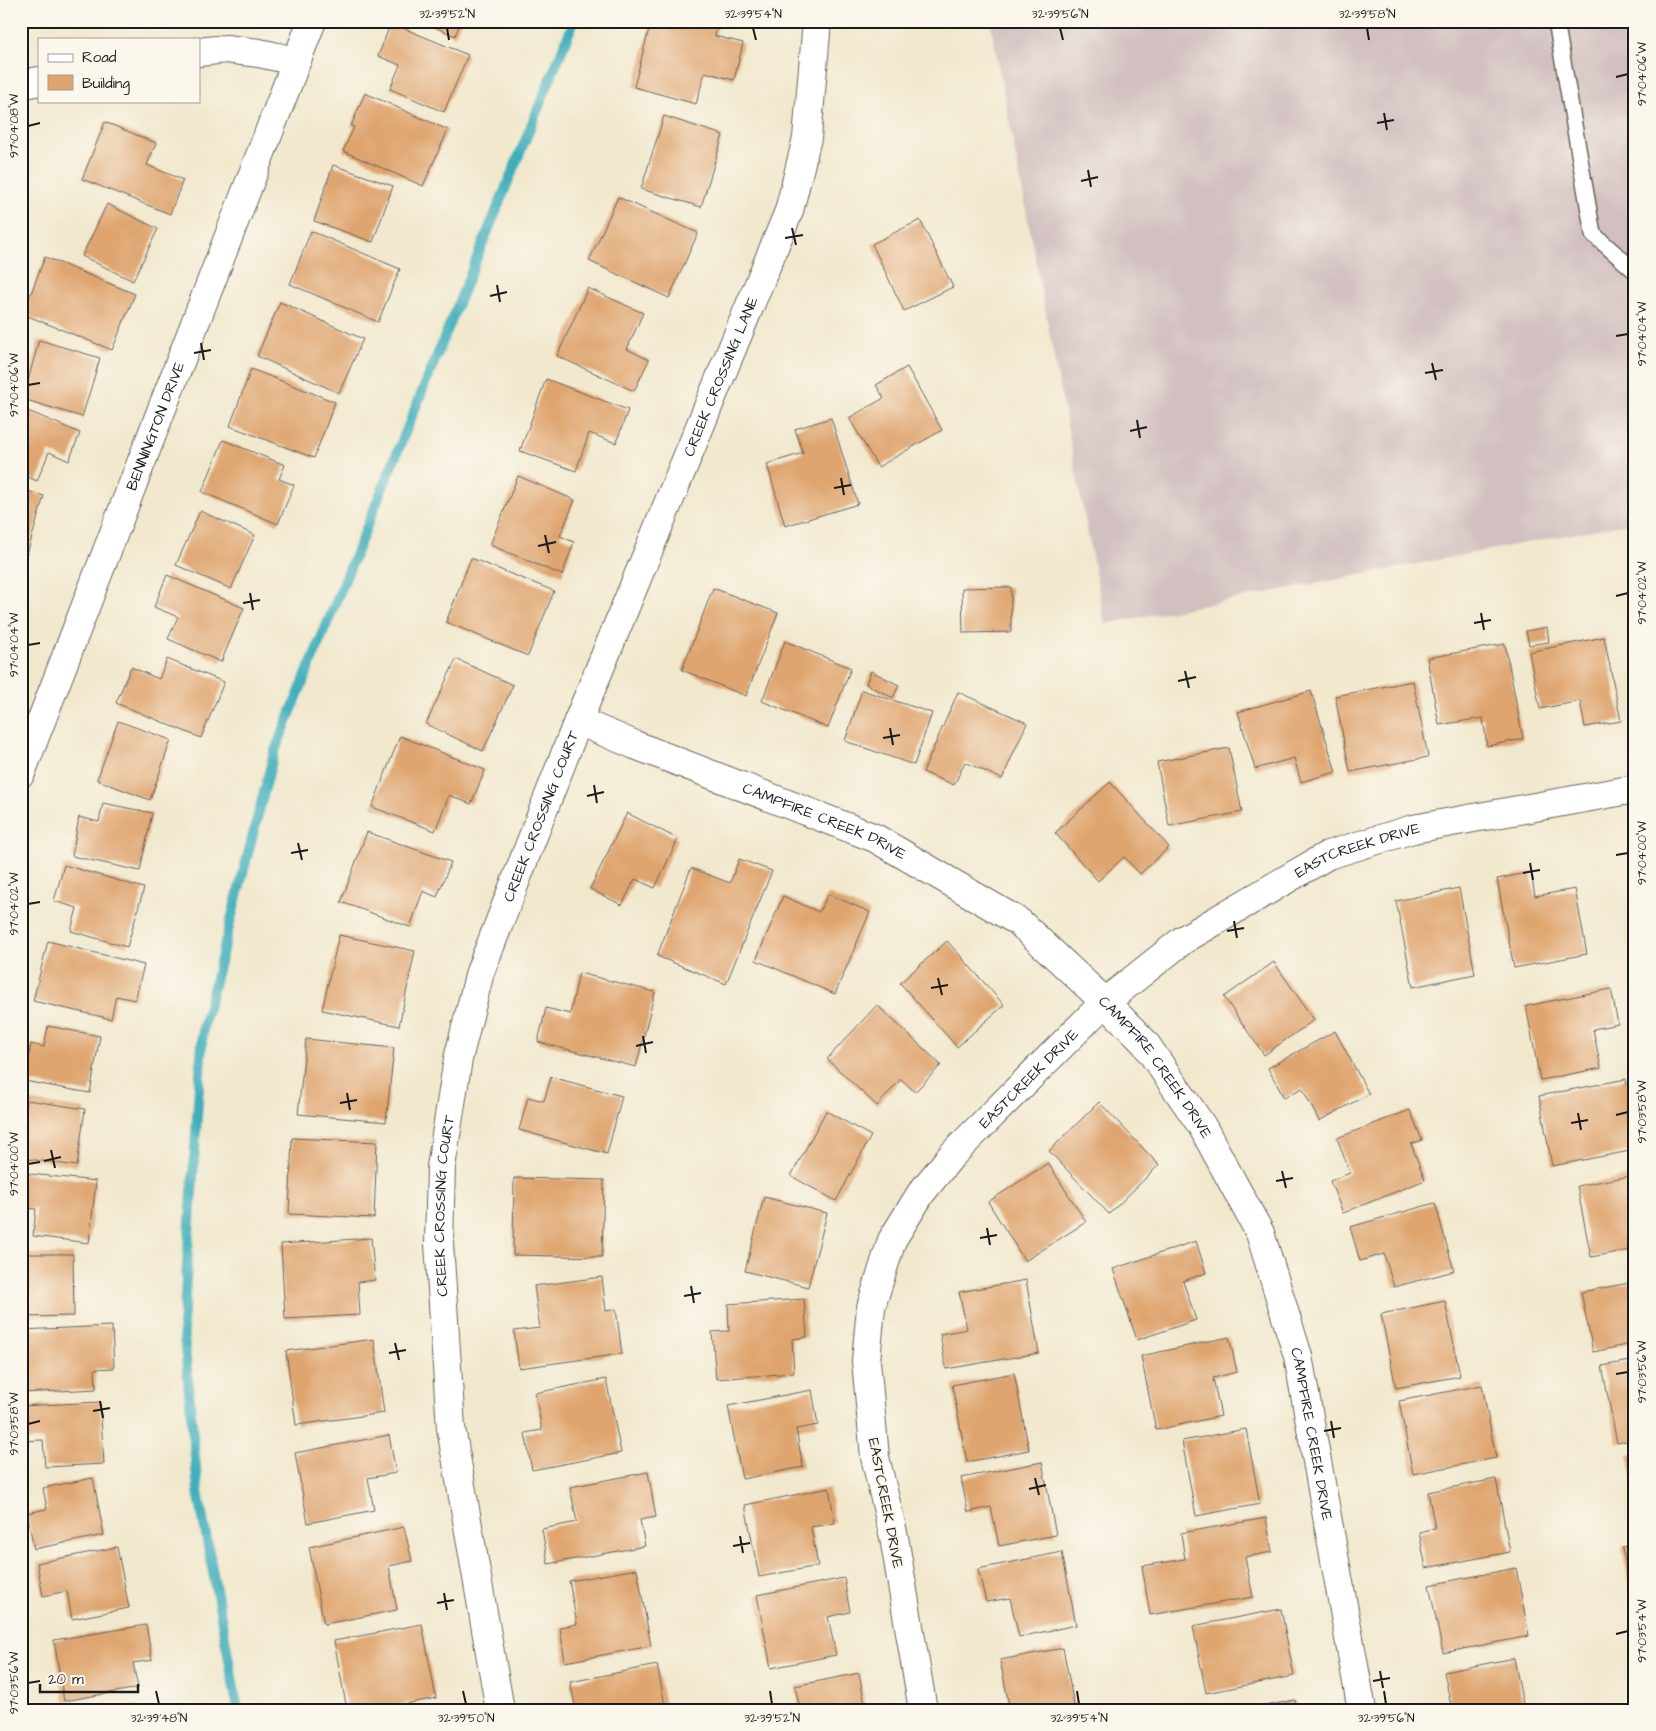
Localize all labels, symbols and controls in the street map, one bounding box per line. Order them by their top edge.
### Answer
text: 32°39'52"N [419,6,476,23]
text: 32°39'54"N [724,6,782,23]
text: 32°39'56"N [1032,6,1089,23]
text: 32°39'58"N [1338,6,1396,23]
legend [38,38,200,102]
text: 97°04'06"W [1634,41,1651,106]
text: Road [82,47,117,68]
text: Building [82,73,130,95]
text: 97°04'08"W [6,93,23,158]
street label: CREEK CROSSING LANE [679,293,763,460]
text: 97°04'04"W [1634,301,1651,366]
text: 97°04'06"W [6,352,23,417]
street label: BENNINGTON DRIVE [121,359,190,494]
text: 97°04'02"W [1634,561,1651,625]
text: 97°04'04"W [6,612,23,677]
street label: CREEK CROSSING COURT [498,727,584,905]
street label: CAMPFIRE CREEK DRIVE [739,778,910,865]
street label: EASTCREEK DRIVE [1291,818,1422,883]
text: 97°04'00"W [1634,820,1651,885]
text: 97°04'02"W [6,872,23,936]
street label: CAMPFIRE CREEK DRIVE [1093,991,1217,1142]
street label: EASTCREEK DRIVE [975,1024,1083,1133]
text: 97°03'58"W [1634,1080,1651,1143]
street label: CREEK CROSSING COURT [429,1113,460,1297]
text: 97°04'00"W [6,1131,23,1196]
text: 97°03'56"W [1634,1340,1651,1403]
street label: CAMPFIRE CREEK DRIVE [1285,1345,1338,1522]
text: 97°03'58"W [6,1392,23,1455]
street label: EASTCREEK DRIVE [863,1436,908,1570]
text: 97°03'54"W [1634,1599,1651,1663]
text: 97°03'56"W [6,1651,23,1714]
scale bar [40,1661,138,1693]
text: 20 m [48,1669,84,1690]
text: 32°39'48"N [131,1710,188,1727]
text: 32°39'50"N [438,1710,495,1727]
text: 32°39'52"N [744,1710,801,1727]
text: 32°39'54"N [1050,1710,1108,1727]
text: 32°39'56"N [1358,1710,1415,1727]

